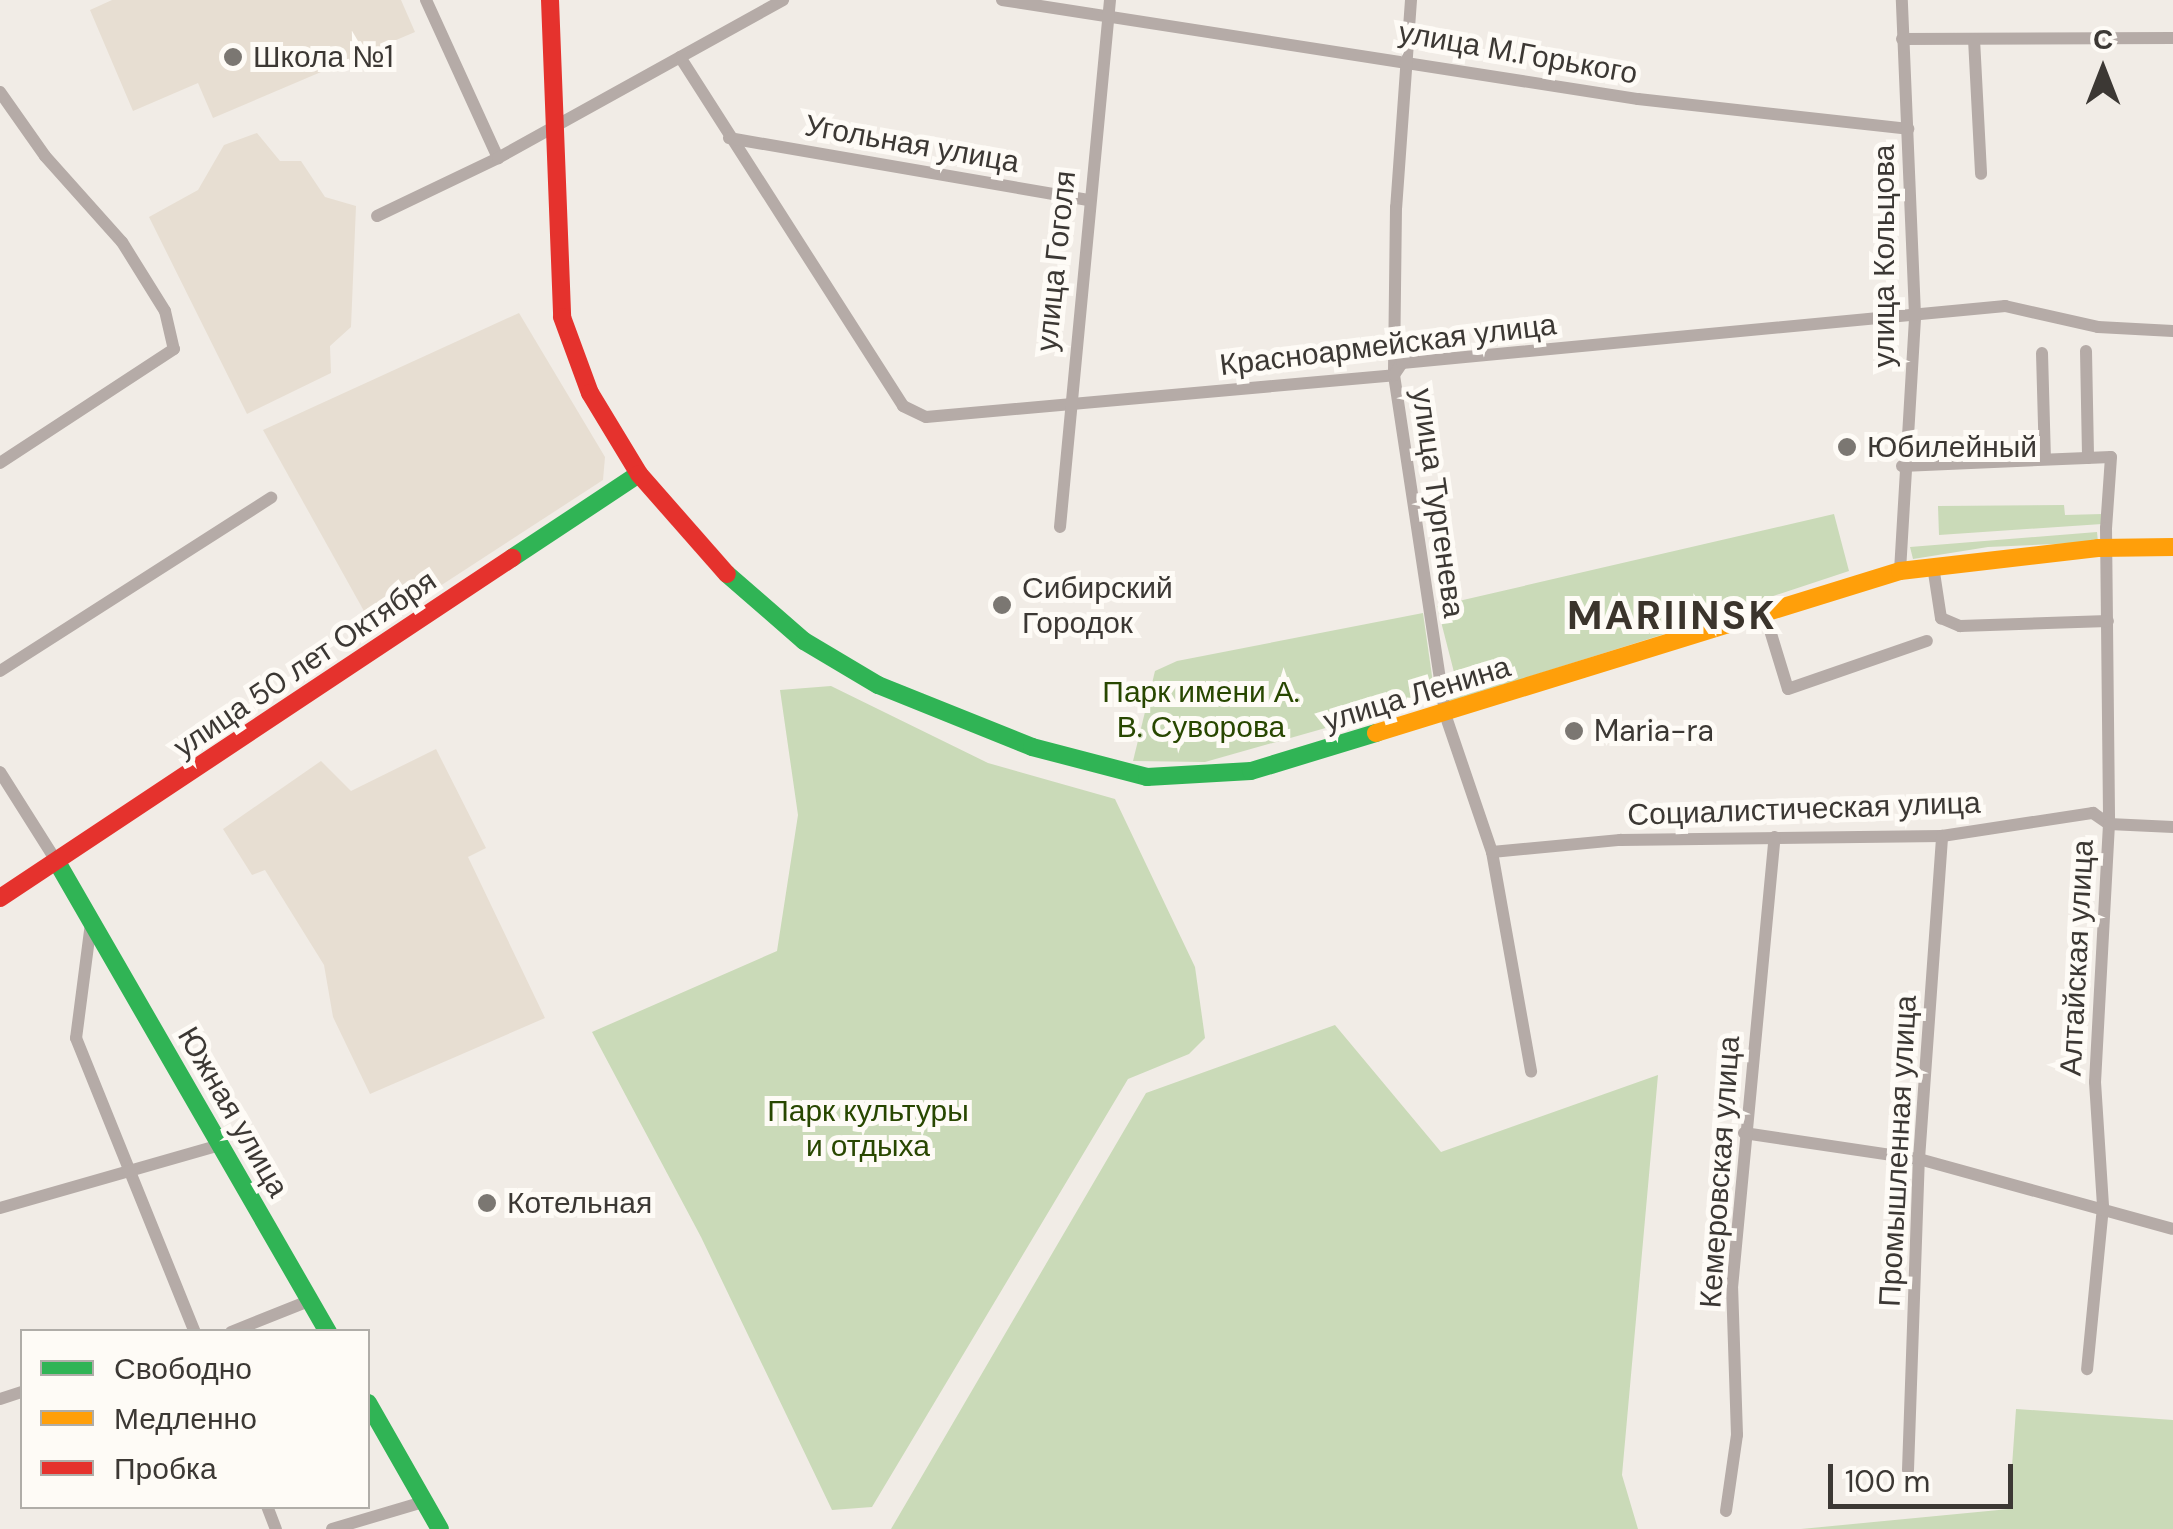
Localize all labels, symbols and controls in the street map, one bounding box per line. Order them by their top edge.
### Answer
street label: улица М.Горького [1396,14,1640,92]
north arrow [2053,20,2153,120]
text: С [2093,21,2113,58]
place label: Школа №1 [253,39,394,75]
marker: Школа №1 [222,46,244,68]
street label: Угольная улица [802,107,1022,181]
street label: улица Кольцова [1866,145,1902,367]
street label: улица Гоголя [1029,169,1083,353]
street label: Красноармейская улица [1218,306,1558,384]
street label: улица Тургенева [1404,386,1472,620]
place label: Юбилейный [1867,429,2037,465]
marker: Юбилейный [1836,436,1858,458]
street label: улица 50 лет Октября [167,563,443,765]
place label: Сибирский Городок [1022,570,1173,640]
district label: MARIINSK [1567,591,1777,639]
marker: Сибирский Городок [991,594,1013,616]
street label: улица Ленина [1319,649,1515,739]
park label: Парк имени А. В. Суворова [1102,674,1300,744]
place label: Maria-ra [1594,713,1714,749]
marker: Maria-ra [1563,720,1585,742]
street label: Социалистическая улица [1627,785,1981,833]
street label: Алтайская улица [2053,839,2101,1077]
street label: Промышленная улица [1872,994,1924,1308]
street label: Южная улица [170,1021,296,1203]
street label: Кемеровская улица [1693,1035,1747,1309]
park label: Парк культуры и отдыха [767,1093,969,1164]
place label: Котельная [507,1185,652,1221]
marker: Котельная [476,1192,498,1214]
legend [20,1329,370,1509]
text: Свободно [114,1349,252,1388]
text: Медленно [114,1399,257,1438]
scale bar [1833,1444,2018,1506]
text: Пробка [114,1449,217,1488]
text: 100 m [1845,1462,1930,1501]

